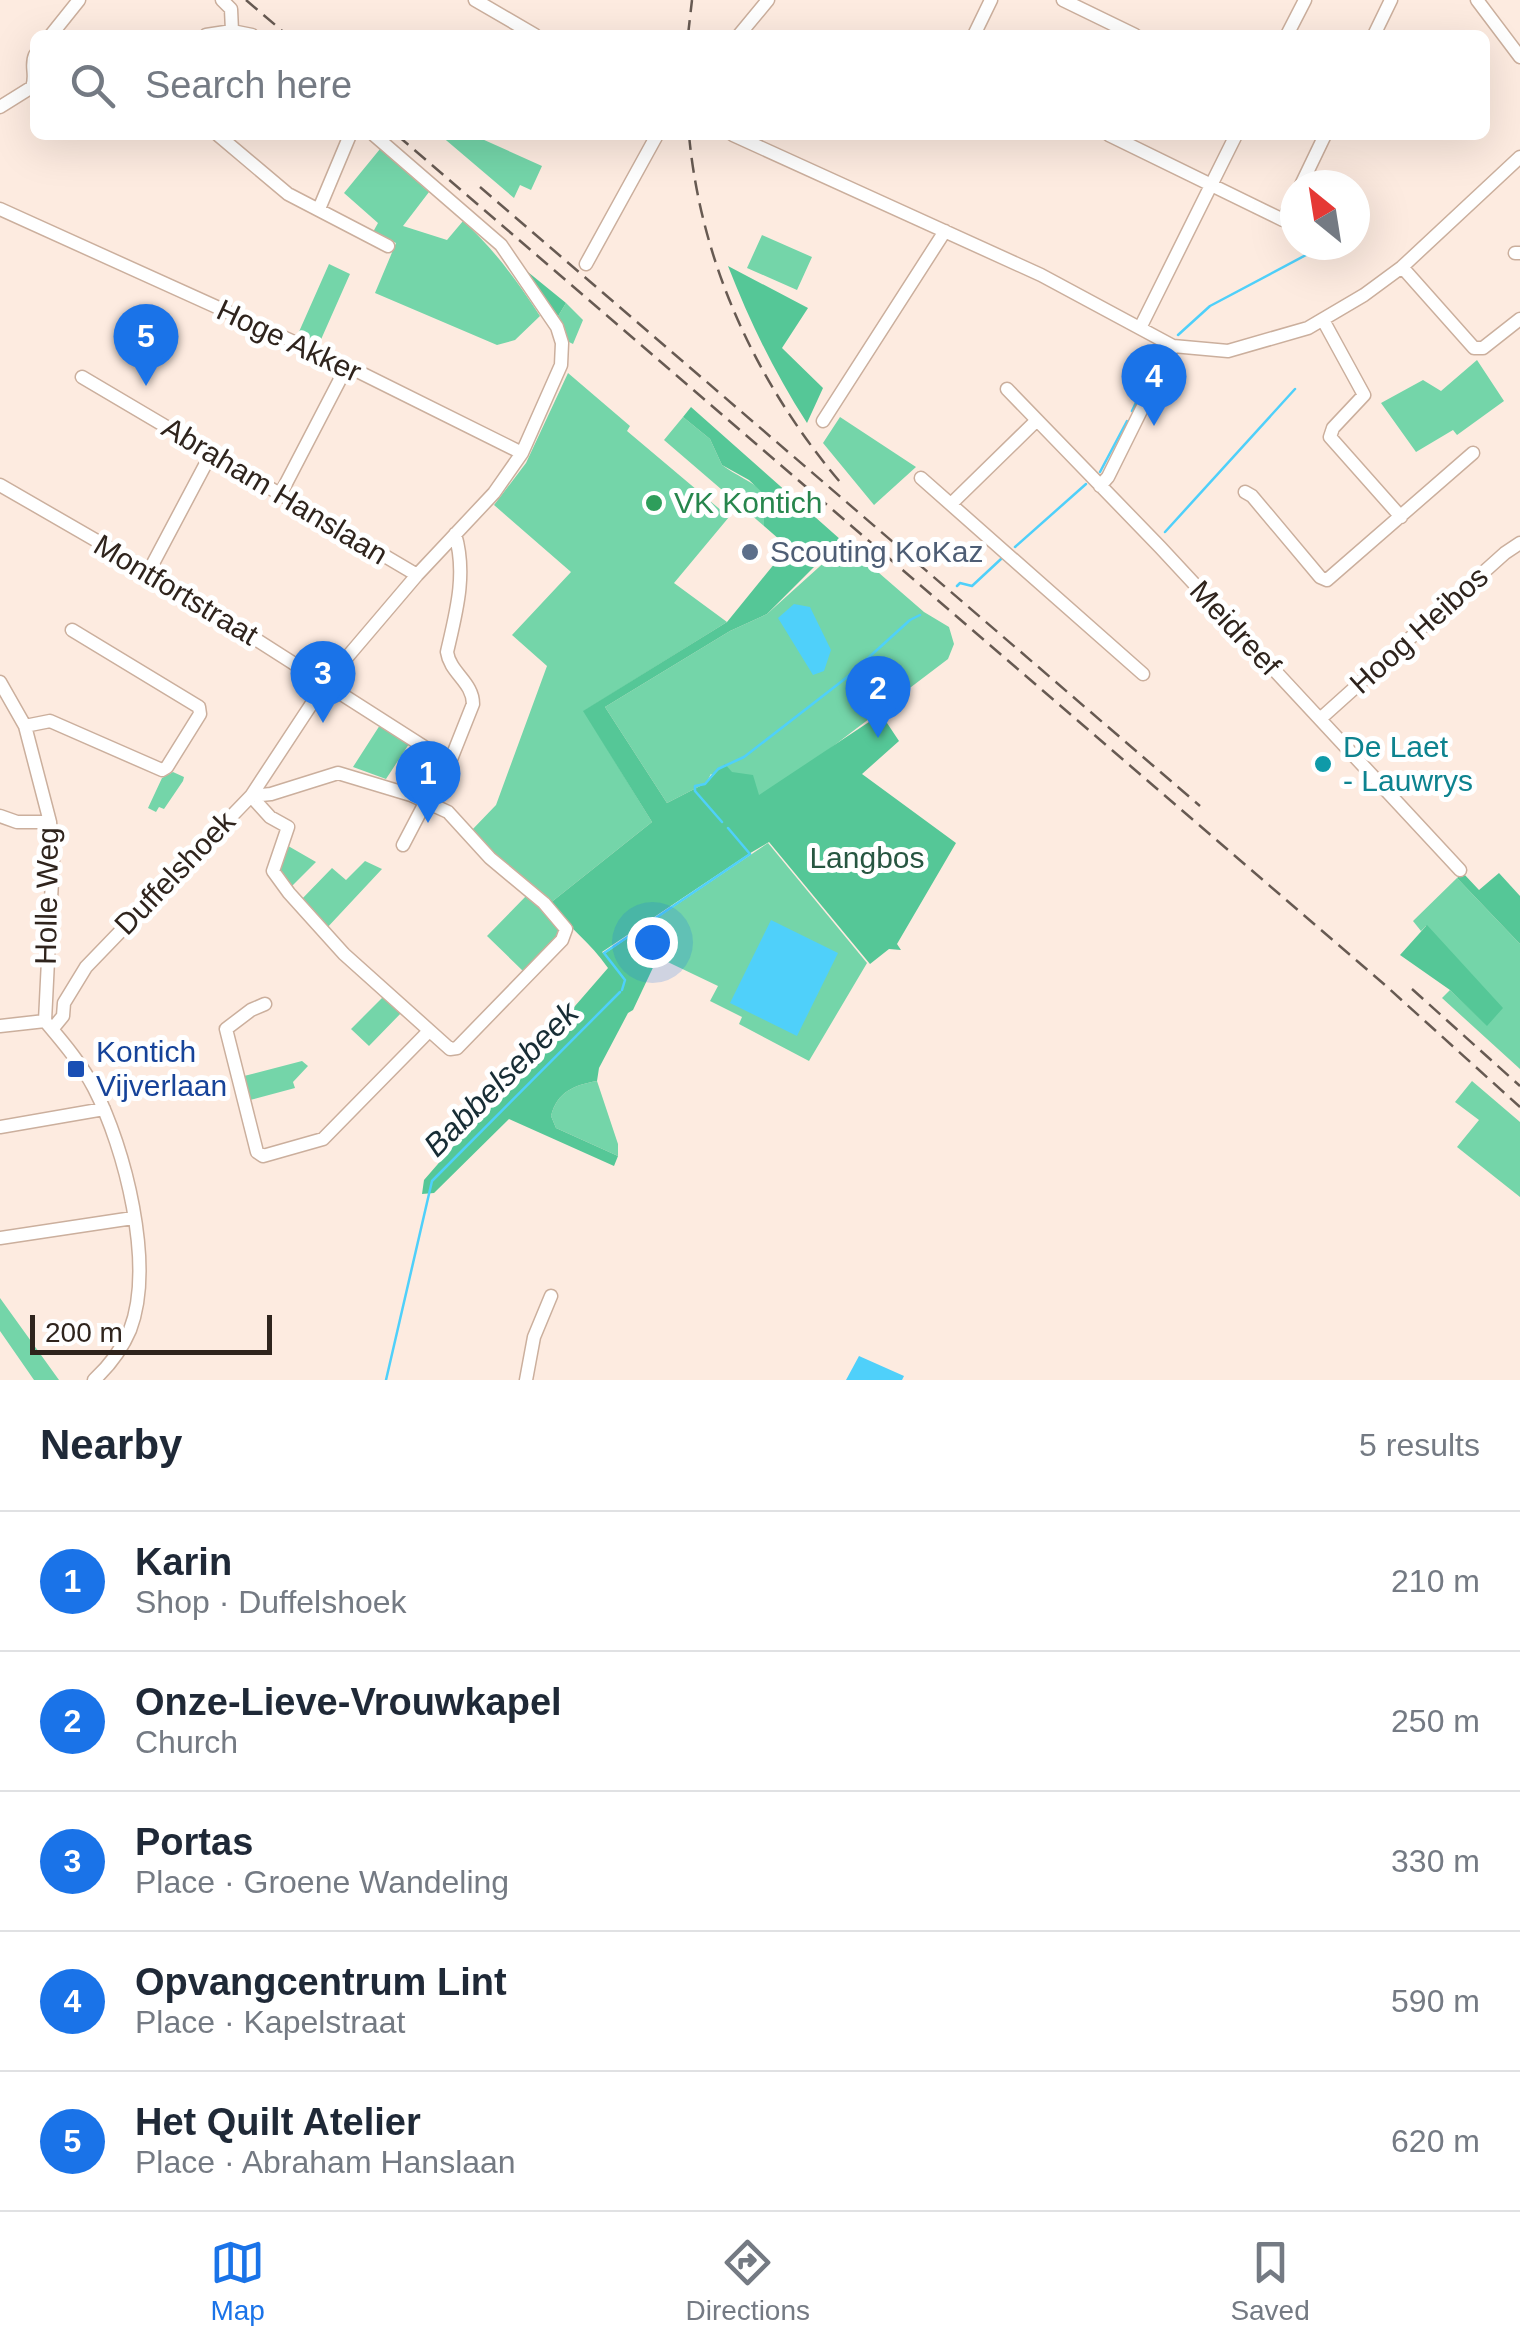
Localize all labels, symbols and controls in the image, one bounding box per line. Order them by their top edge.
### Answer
search box [30,30,1490,140]
icon: search [65,58,120,113]
text: Search here [145,64,352,106]
north arrow [1280,170,1370,260]
street label: Hoge Akker [212,293,366,388]
pin: 5 [114,304,178,386]
pin: 4 [1122,344,1186,426]
street label: Abraham Hanslaan [157,410,394,571]
place label: VK Kontich [674,486,822,519]
marker: VK Kontich [643,492,665,514]
street label: Montfortstraat [88,528,265,652]
place label: Scouting KoKaz [770,535,983,568]
marker: Scouting KoKaz [739,541,761,563]
street label: Hoog Heibos [1343,559,1494,700]
street label: Meidreef [1183,574,1288,682]
pin: 3 [290,640,356,723]
pin: 2 [846,656,910,738]
place label: De Laet - Lauwrys [1343,730,1473,797]
pin: 1 [396,740,460,823]
marker: De Laet - Lauwrys [1312,753,1334,775]
street label: Duffelshoek [108,804,242,941]
street label: Holle Weg [29,827,64,965]
park label: Langbos [809,841,925,874]
your location [627,917,678,968]
water label: Babbelsebeek [417,993,587,1163]
place label: Kontich Vijverlaan [96,1035,227,1102]
marker: Kontich Vijverlaan [65,1058,87,1080]
scale bar [30,1310,272,1354]
text: 200 m [45,1317,123,1348]
text: Nearby [40,1421,182,1468]
text: 5 results [1359,1427,1480,1463]
text: Karin [135,1541,232,1583]
text: 1 [64,1563,81,1599]
text: 210 m [1391,1563,1480,1599]
text: Shop · Duffelshoek [135,1584,407,1620]
text: Onze-Lieve-Vrouwkapel [135,1681,562,1723]
text: 2 [64,1703,81,1739]
text: 250 m [1391,1703,1480,1739]
text: Church [135,1724,238,1760]
text: Portas [135,1821,253,1863]
text: 3 [64,1843,81,1879]
text: 330 m [1391,1843,1480,1879]
text: Place · Groene Wandeling [135,1864,509,1900]
text: Opvangcentrum Lint [135,1961,507,2003]
text: 4 [64,1983,81,2019]
text: 590 m [1391,1983,1480,2019]
text: Place · Kapelstraat [135,2004,405,2040]
text: Het Quilt Atelier [135,2101,421,2143]
text: 5 [64,2123,81,2159]
text: 620 m [1391,2123,1480,2159]
text: Place · Abraham Hanslaan [135,2144,516,2180]
tab: Map [210,2235,265,2327]
tab: Directions [686,2235,810,2327]
tab: Saved [1230,2235,1310,2327]

